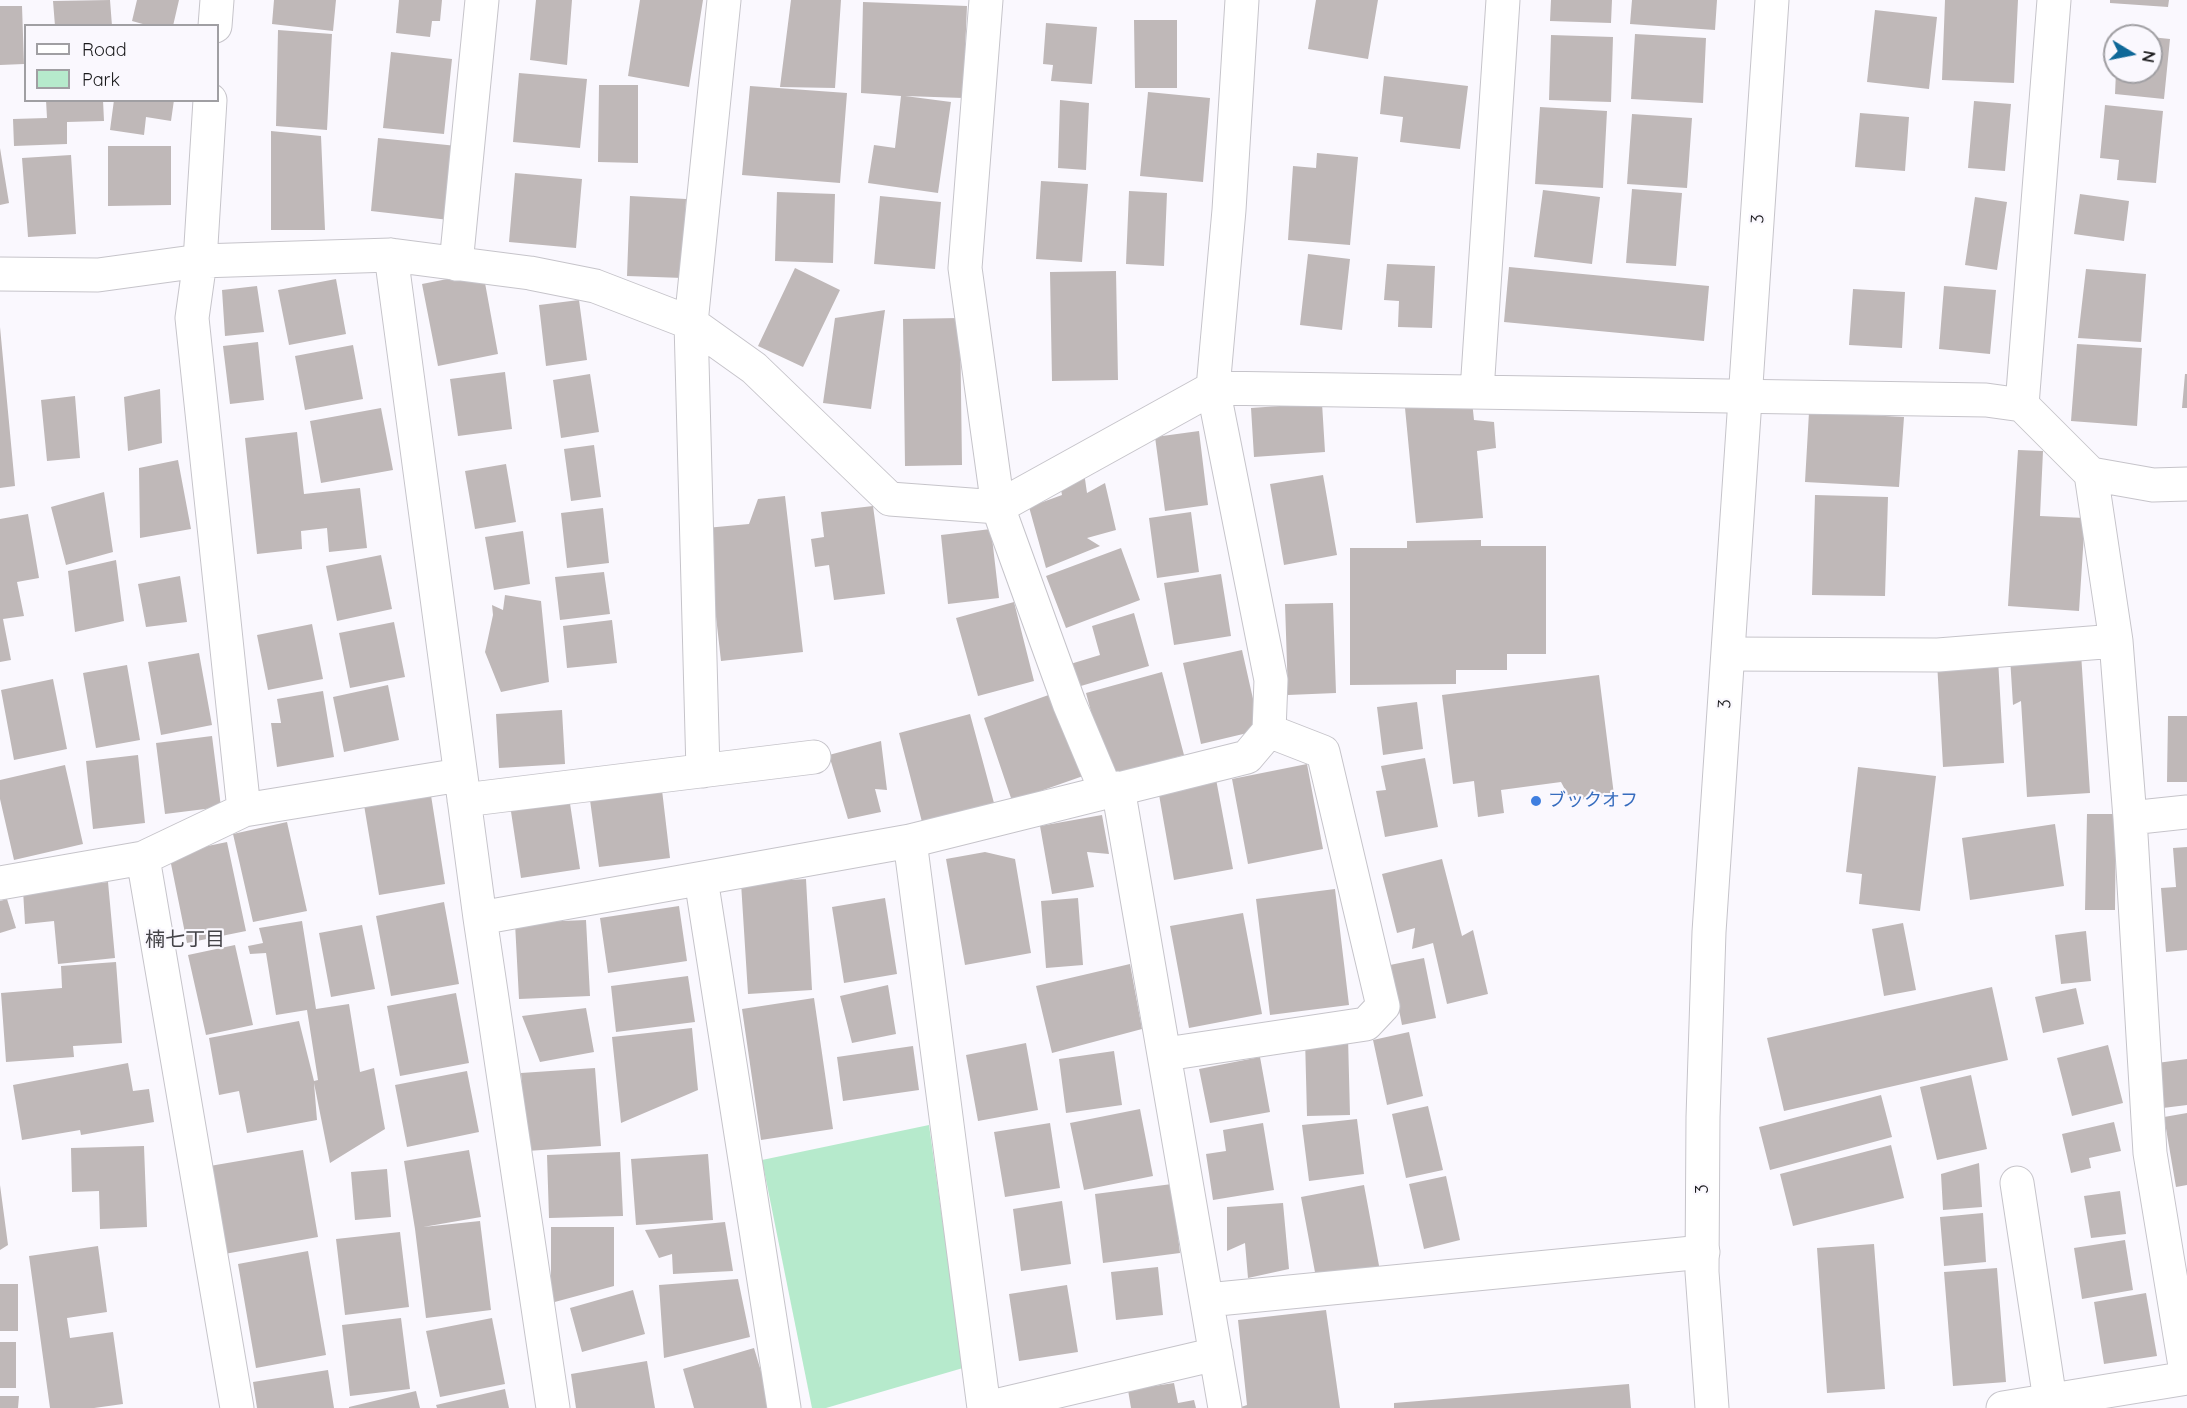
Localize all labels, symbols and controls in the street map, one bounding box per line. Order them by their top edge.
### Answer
legend [24,24,219,102]
north arrow [2103,24,2163,84]
text: Road [82,38,127,61]
text: N [2138,49,2160,64]
text: Park [82,68,120,91]
street label: 3 [1747,214,1769,224]
street label: 3 [1714,699,1736,709]
place label: ブックオフ [1548,790,1638,812]
marker: ブックオフ [1529,794,1543,808]
district label: 楠七丁目 [145,928,225,952]
street label: 3 [1692,1184,1714,1194]

